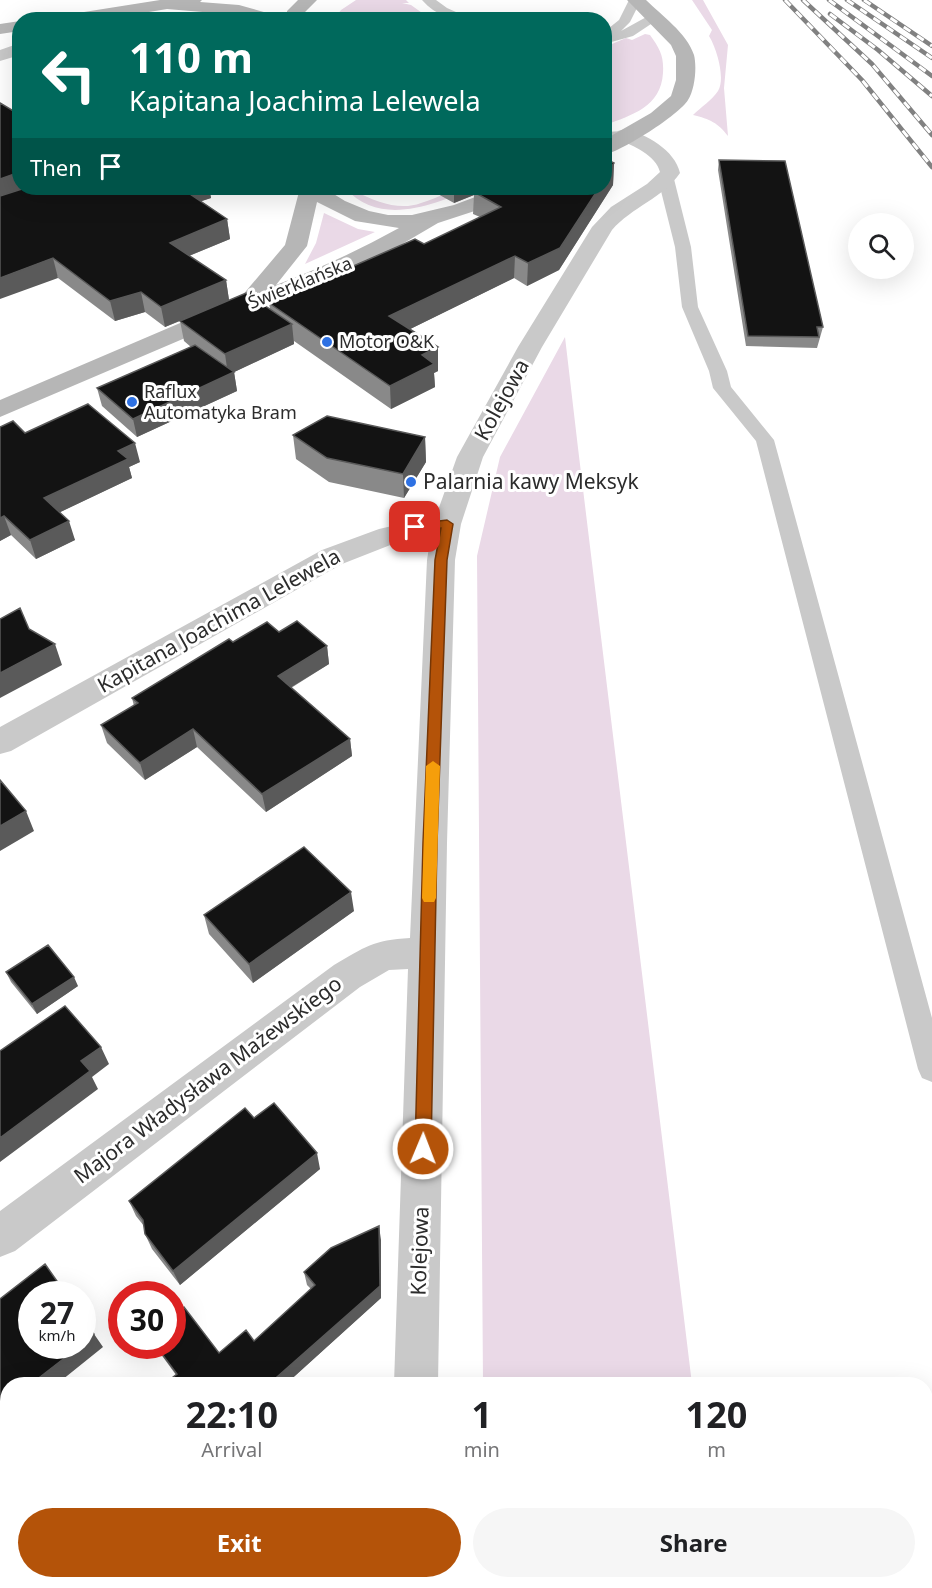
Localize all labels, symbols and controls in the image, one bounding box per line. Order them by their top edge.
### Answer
text: 110 m [129,28,253,85]
icon: left [30,36,108,114]
text: Kapitana Joachima Lelewela [129,82,481,119]
icon: arrive [94,150,127,183]
text: Then [30,152,82,182]
map controls [848,213,914,279]
button: search [848,213,914,279]
street label: Świerklańska [244,250,355,314]
place label: Motor O&K [339,329,435,353]
marker: Motor O&K [320,335,334,349]
street label: Kolejowa [467,354,535,445]
place label: Raflux Automatyka Bram [144,379,297,424]
marker: Raflux Automatyka Bram [125,395,139,409]
place label: Palarnia kawy Meksyk [423,467,640,495]
marker: Palarnia kawy Meksyk [404,475,418,489]
pin [389,501,440,552]
icon: arrive [398,510,431,543]
street label: Kapitana Joachima Lelewela [92,542,345,699]
street label: Majora Władysława Mażewskiego [68,969,347,1189]
position arrow [391,1117,455,1181]
street label: Kolejowa [403,1206,435,1296]
speed limit sign: 30 [108,1281,186,1359]
text: 27 [40,1292,74,1333]
text: km/h [39,1325,75,1345]
text: 22:10 [186,1390,278,1439]
text: 1 [472,1390,492,1439]
text: 120 [686,1390,747,1439]
text: Arrival [201,1436,262,1463]
text: min [464,1436,500,1463]
text: m [707,1436,726,1463]
button: Exit [18,1508,461,1577]
button: Share [473,1508,915,1577]

